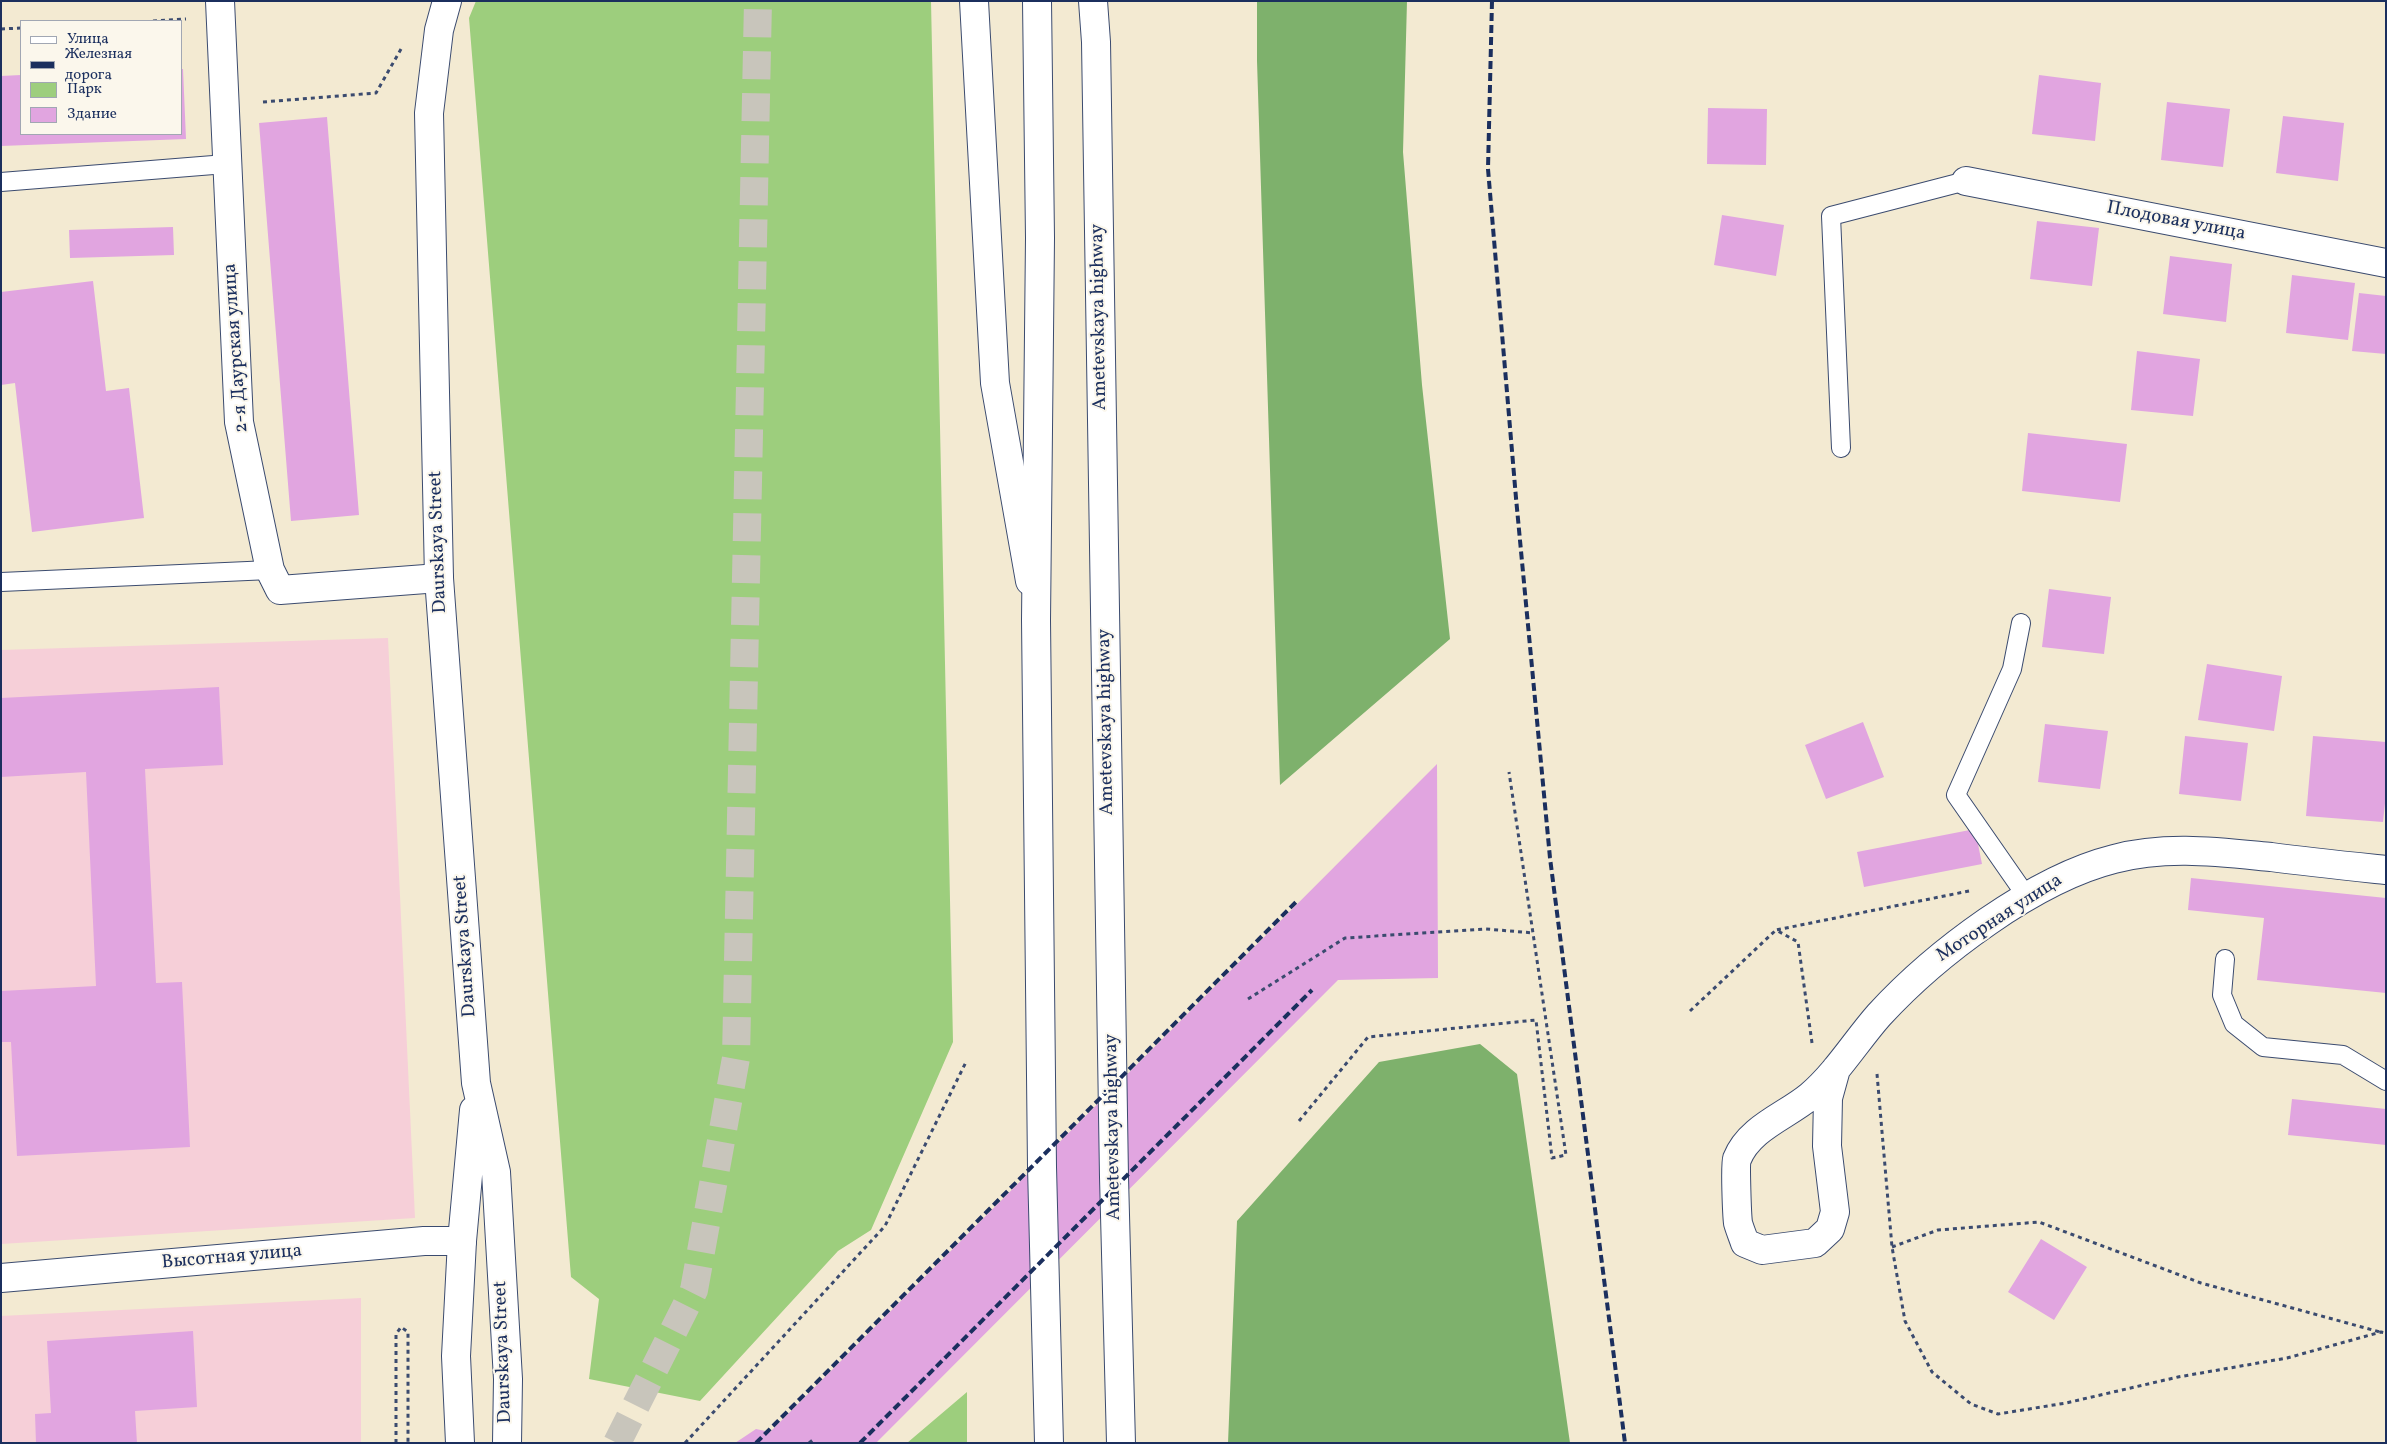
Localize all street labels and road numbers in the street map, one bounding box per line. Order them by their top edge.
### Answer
street label: Плодовая улица [2105,197,2247,247]
street label: Ametevskaya highway [1087,223,1113,411]
street label: 2-я Даурская улица [220,262,254,434]
street label: Daurskaya Street [425,470,453,614]
street label: Ametevskaya highway [1094,628,1120,816]
street label: Моторная улица [1933,870,2067,968]
street label: Daurskaya Street [450,874,482,1018]
street label: Ametevskaya highway [1101,1033,1127,1221]
street label: Высотная улица [161,1241,303,1275]
street label: Daurskaya Street [490,1280,518,1424]

